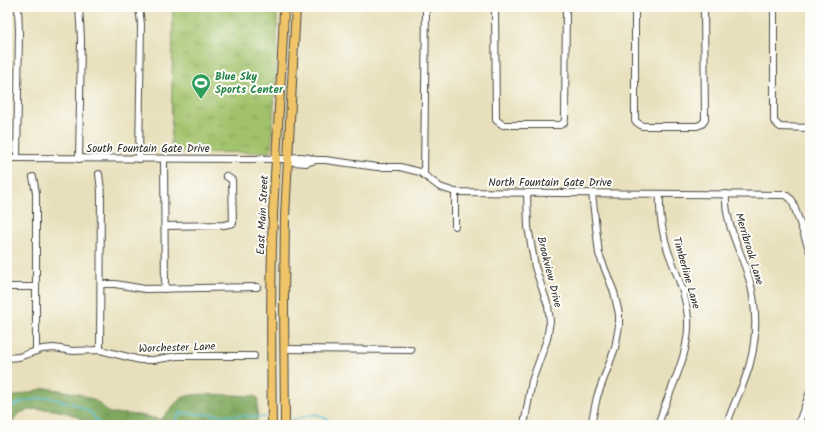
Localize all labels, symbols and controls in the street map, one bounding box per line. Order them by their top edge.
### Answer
place label: Blue Sky Sports Center [215,68,284,99]
sports icon: Blue Sky Sports Center [190,72,212,100]
street label: South Fountain Gate Drive [86,140,210,158]
street label: East Main Street [252,174,274,255]
street label: North Fountain Gate Drive [488,174,612,192]
street label: Merribrook Lane [730,211,769,287]
street label: Brookview Drive [531,235,567,310]
street label: Timberline Lane [667,235,705,311]
street label: Worchester Lane [138,338,216,358]

